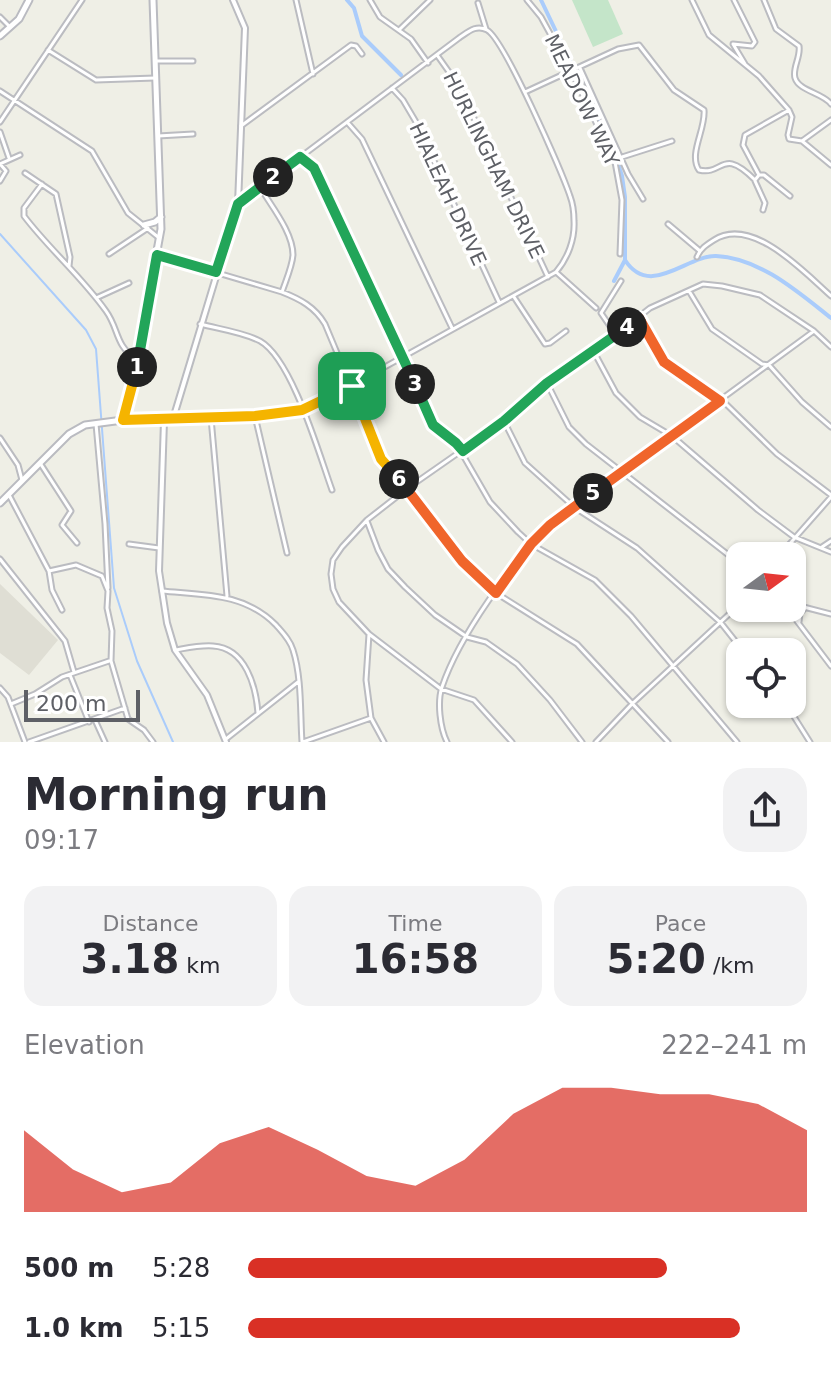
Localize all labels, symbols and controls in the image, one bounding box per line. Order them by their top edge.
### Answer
street label: MEADOW WAY [540,30,625,171]
street label: HURLINGHAM DRIVE [438,68,550,262]
street label: HIALEAH DRIVE [404,119,492,269]
pin: 2 [253,157,293,197]
text: 2 [265,164,281,189]
pin: 4 [607,307,647,347]
text: 4 [619,314,635,339]
pin: 1 [117,347,157,387]
pin [318,352,386,420]
text: 1 [129,354,145,379]
icon: arrive [330,364,374,408]
pin: 3 [395,364,435,404]
text: 3 [407,371,423,396]
pin: 6 [379,459,419,499]
text: 6 [391,466,407,491]
pin: 5 [573,473,613,513]
text: 5 [585,480,601,505]
north arrow [726,542,806,622]
map controls [726,542,806,718]
button: locate [726,638,806,718]
scale bar [24,686,140,722]
text: 200 m [36,691,106,716]
button: share [723,768,807,852]
text: Morning run [24,769,329,820]
text: 09:17 [24,825,99,855]
text: Distance [102,911,199,936]
text: Time [389,911,442,936]
text: Pace [655,911,706,936]
text: 3.18 [81,936,179,982]
text: 16:58 [352,936,479,982]
text: 5:20 [606,936,706,982]
text: km [179,953,220,978]
text: /km [706,953,755,978]
text: Elevation [24,1030,145,1060]
text: 222–241 m [661,1030,807,1060]
text: 500 m [24,1253,114,1283]
text: 5:28 [152,1253,210,1283]
text: 1.0 km [24,1313,124,1343]
text: 5:15 [152,1313,210,1343]

